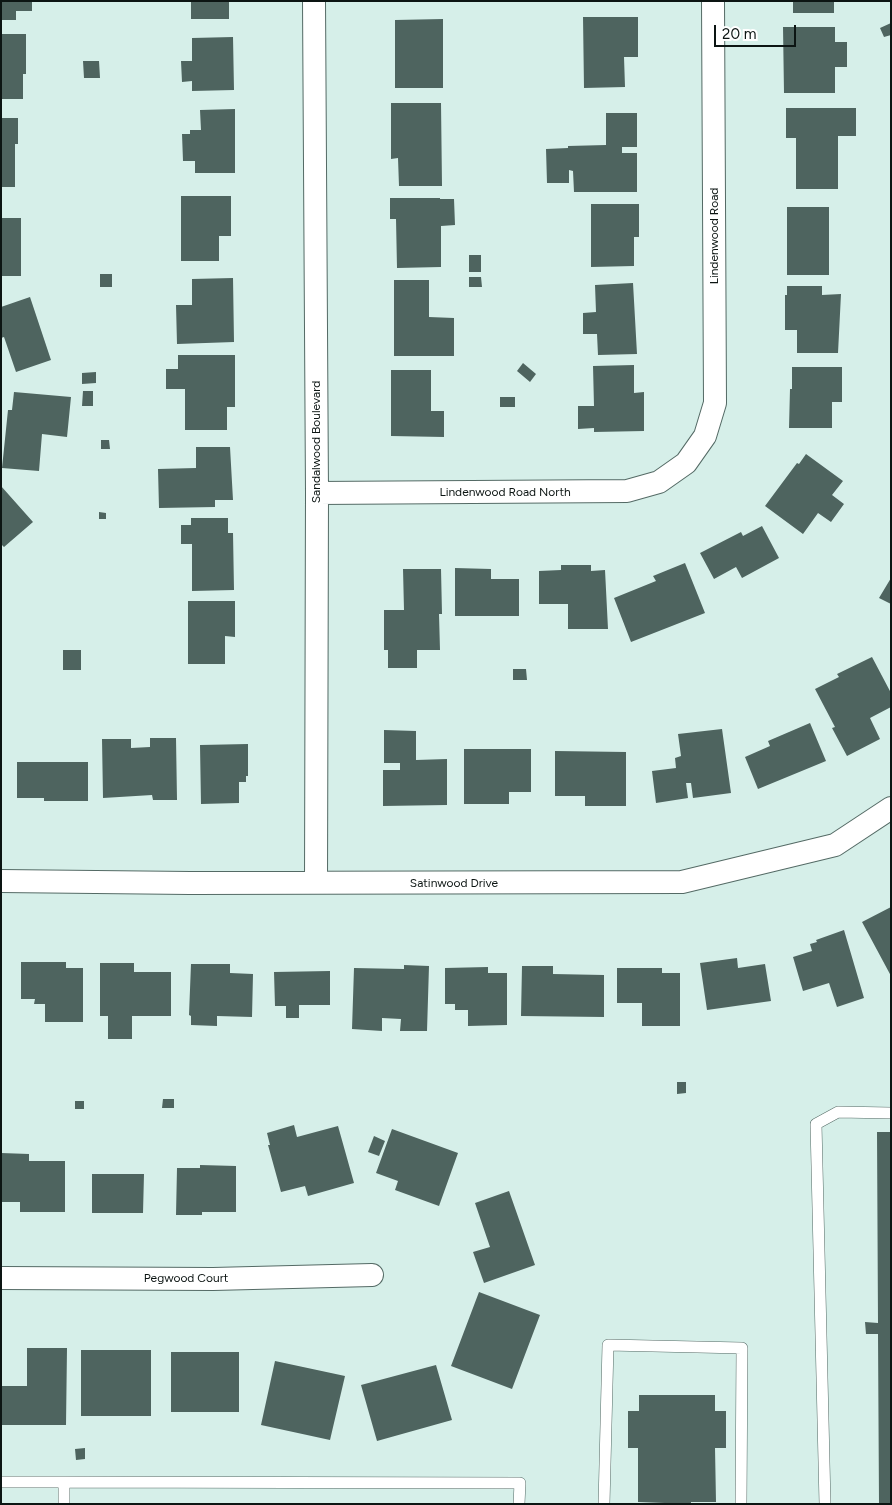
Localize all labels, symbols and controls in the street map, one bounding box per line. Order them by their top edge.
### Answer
scale bar [717,15,800,47]
text: 20 m [722,25,756,43]
street label: Lindenwood Road [707,188,721,284]
street label: Sandalwood Boulevard [309,381,323,503]
street label: Lindenwood Road North [439,485,571,499]
street label: Satinwood Drive [410,876,498,890]
street label: Pegwood Court [144,1271,228,1285]

